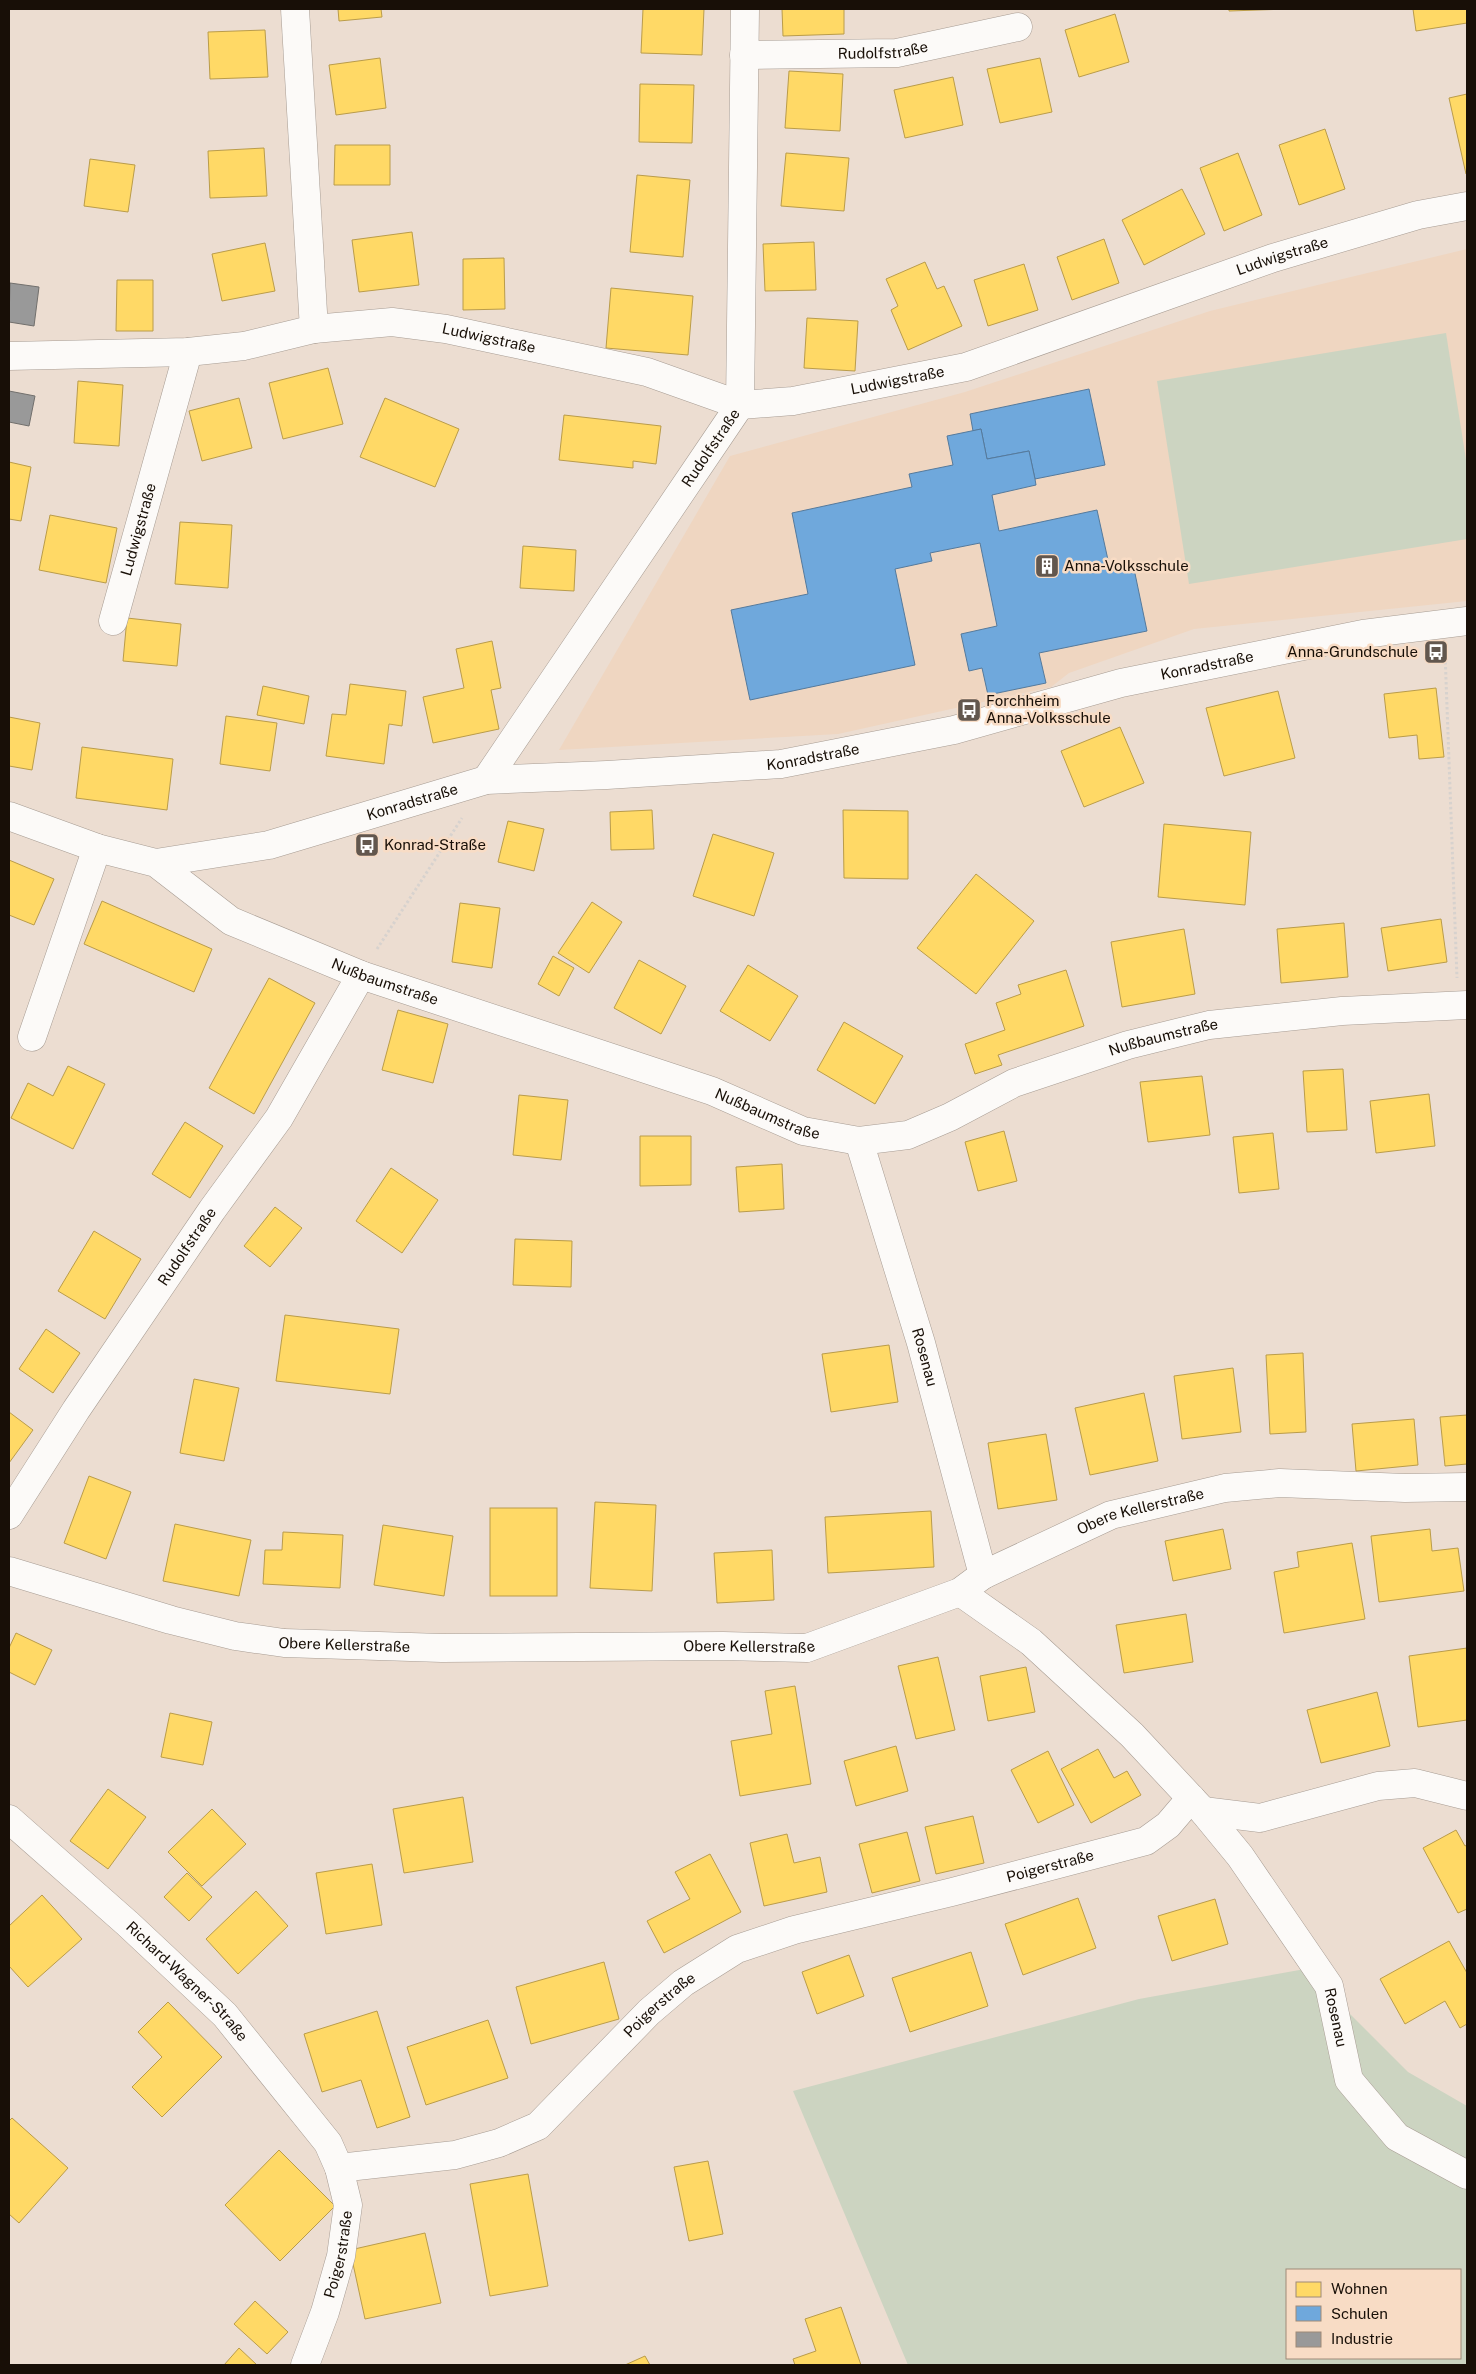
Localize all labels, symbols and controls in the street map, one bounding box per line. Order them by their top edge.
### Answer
street label: Rudolfstraße [838,38,929,62]
street label: Ludwigstraße [1234,233,1330,278]
street label: Ludwigstraße [441,319,537,356]
street label: Ludwigstraße [849,362,946,398]
street label: Rudolfstraße [678,405,743,490]
street label: Ludwigstraße [117,481,159,578]
building icon: Anna-Volksschule [1034,553,1060,579]
place label: Anna-Volksschule [1064,557,1189,574]
bus stop icon: Anna-Grundschule [1423,639,1449,665]
place label: Anna-Grundschule [1287,643,1418,660]
street label: Konradstraße [1159,647,1255,683]
place label: Forchheim Anna-Volksschule [986,692,1111,726]
bus stop icon: Forchheim Anna-Volksschule [956,697,982,723]
street label: Konradstraße [766,740,861,773]
street label: Konradstraße [365,780,460,823]
bus stop icon: Konrad-Straße [354,832,380,858]
place label: Konrad-Straße [384,836,486,853]
street label: Nußbaumstraße [329,955,441,1008]
street label: Nußbaumstraße [1106,1015,1219,1059]
street label: Nußbaumstraße [712,1084,821,1142]
street label: Rudolfstraße [154,1204,219,1289]
street label: Rosenau [909,1326,941,1388]
street label: Obere Kellerstraße [1074,1484,1205,1538]
street label: Obere Kellerstraße [277,1633,410,1655]
street label: Obere Kellerstraße [683,1637,817,1656]
street label: Poigerstraße [1005,1846,1095,1885]
street label: Richard-Wagner-Straße [123,1918,252,2044]
street label: Poigerstraße [620,1969,698,2041]
street label: Rosenau [1322,1986,1351,2048]
street label: Poigerstraße [320,2209,355,2300]
legend [1286,2269,1461,2359]
text: Wohnen [1331,2280,1388,2297]
text: Schulen [1331,2305,1388,2322]
text: Industrie [1331,2330,1393,2347]

